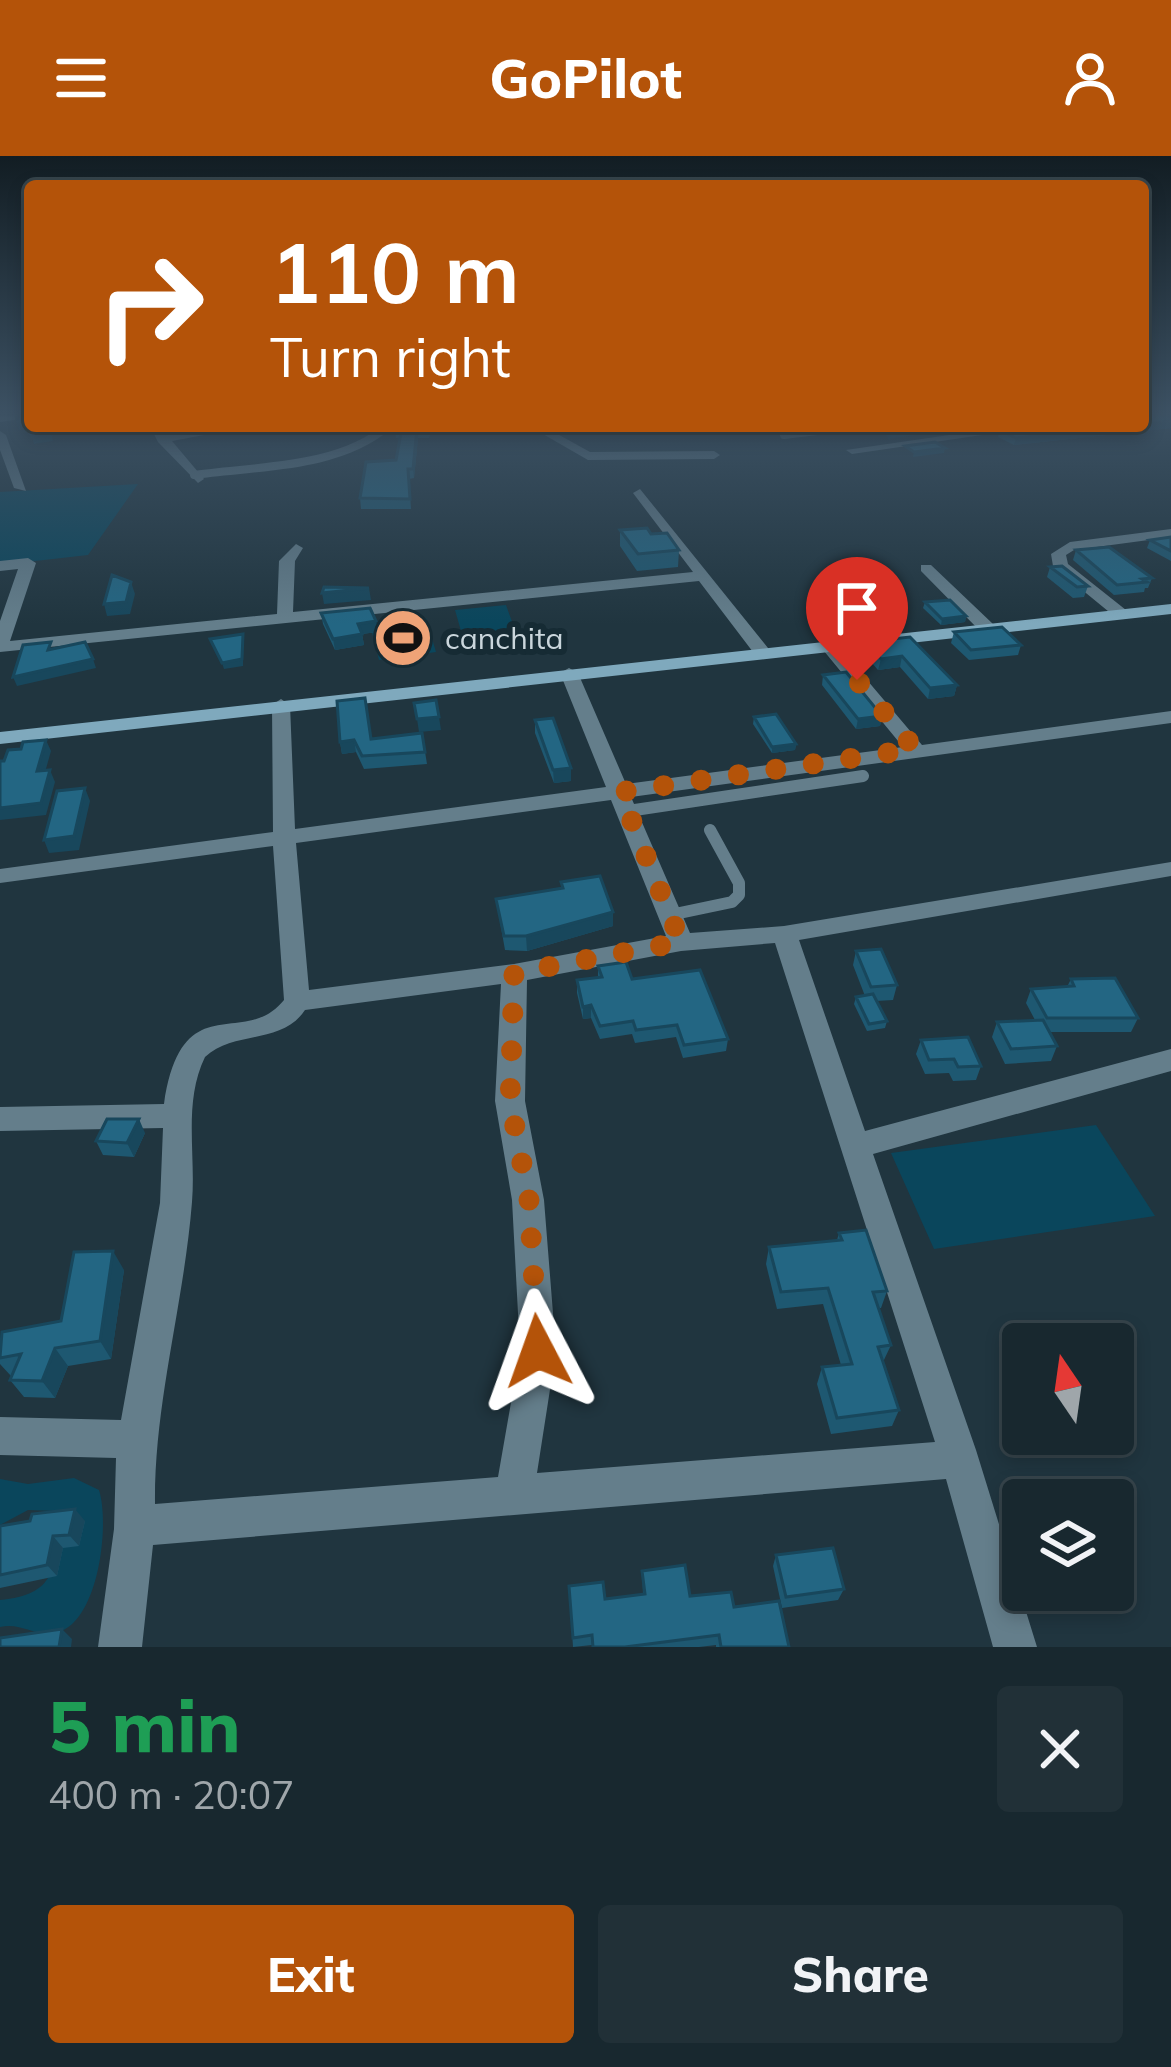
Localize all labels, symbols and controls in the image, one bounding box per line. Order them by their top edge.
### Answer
text: GoPilot [489,44,682,112]
icon: menu [48,45,114,111]
icon: person [1057,45,1123,111]
text: 110 m [270,219,520,324]
icon: right [72,228,228,384]
text: Turn right [270,323,511,391]
pin [806,557,908,680]
icon: arrive [824,575,890,641]
sports icon: canchita [372,607,434,669]
place label: canchita [445,619,563,657]
position arrow [475,1288,601,1414]
north arrow [1002,1323,1134,1455]
map controls [1002,1323,1134,1611]
button: layers [1002,1479,1134,1611]
text: 5 min [48,1680,241,1770]
button: close [997,1686,1123,1812]
text: 400 m · 20:07 [48,1770,294,1819]
button: Exit [48,1905,574,2043]
button: Share [598,1905,1123,2043]

